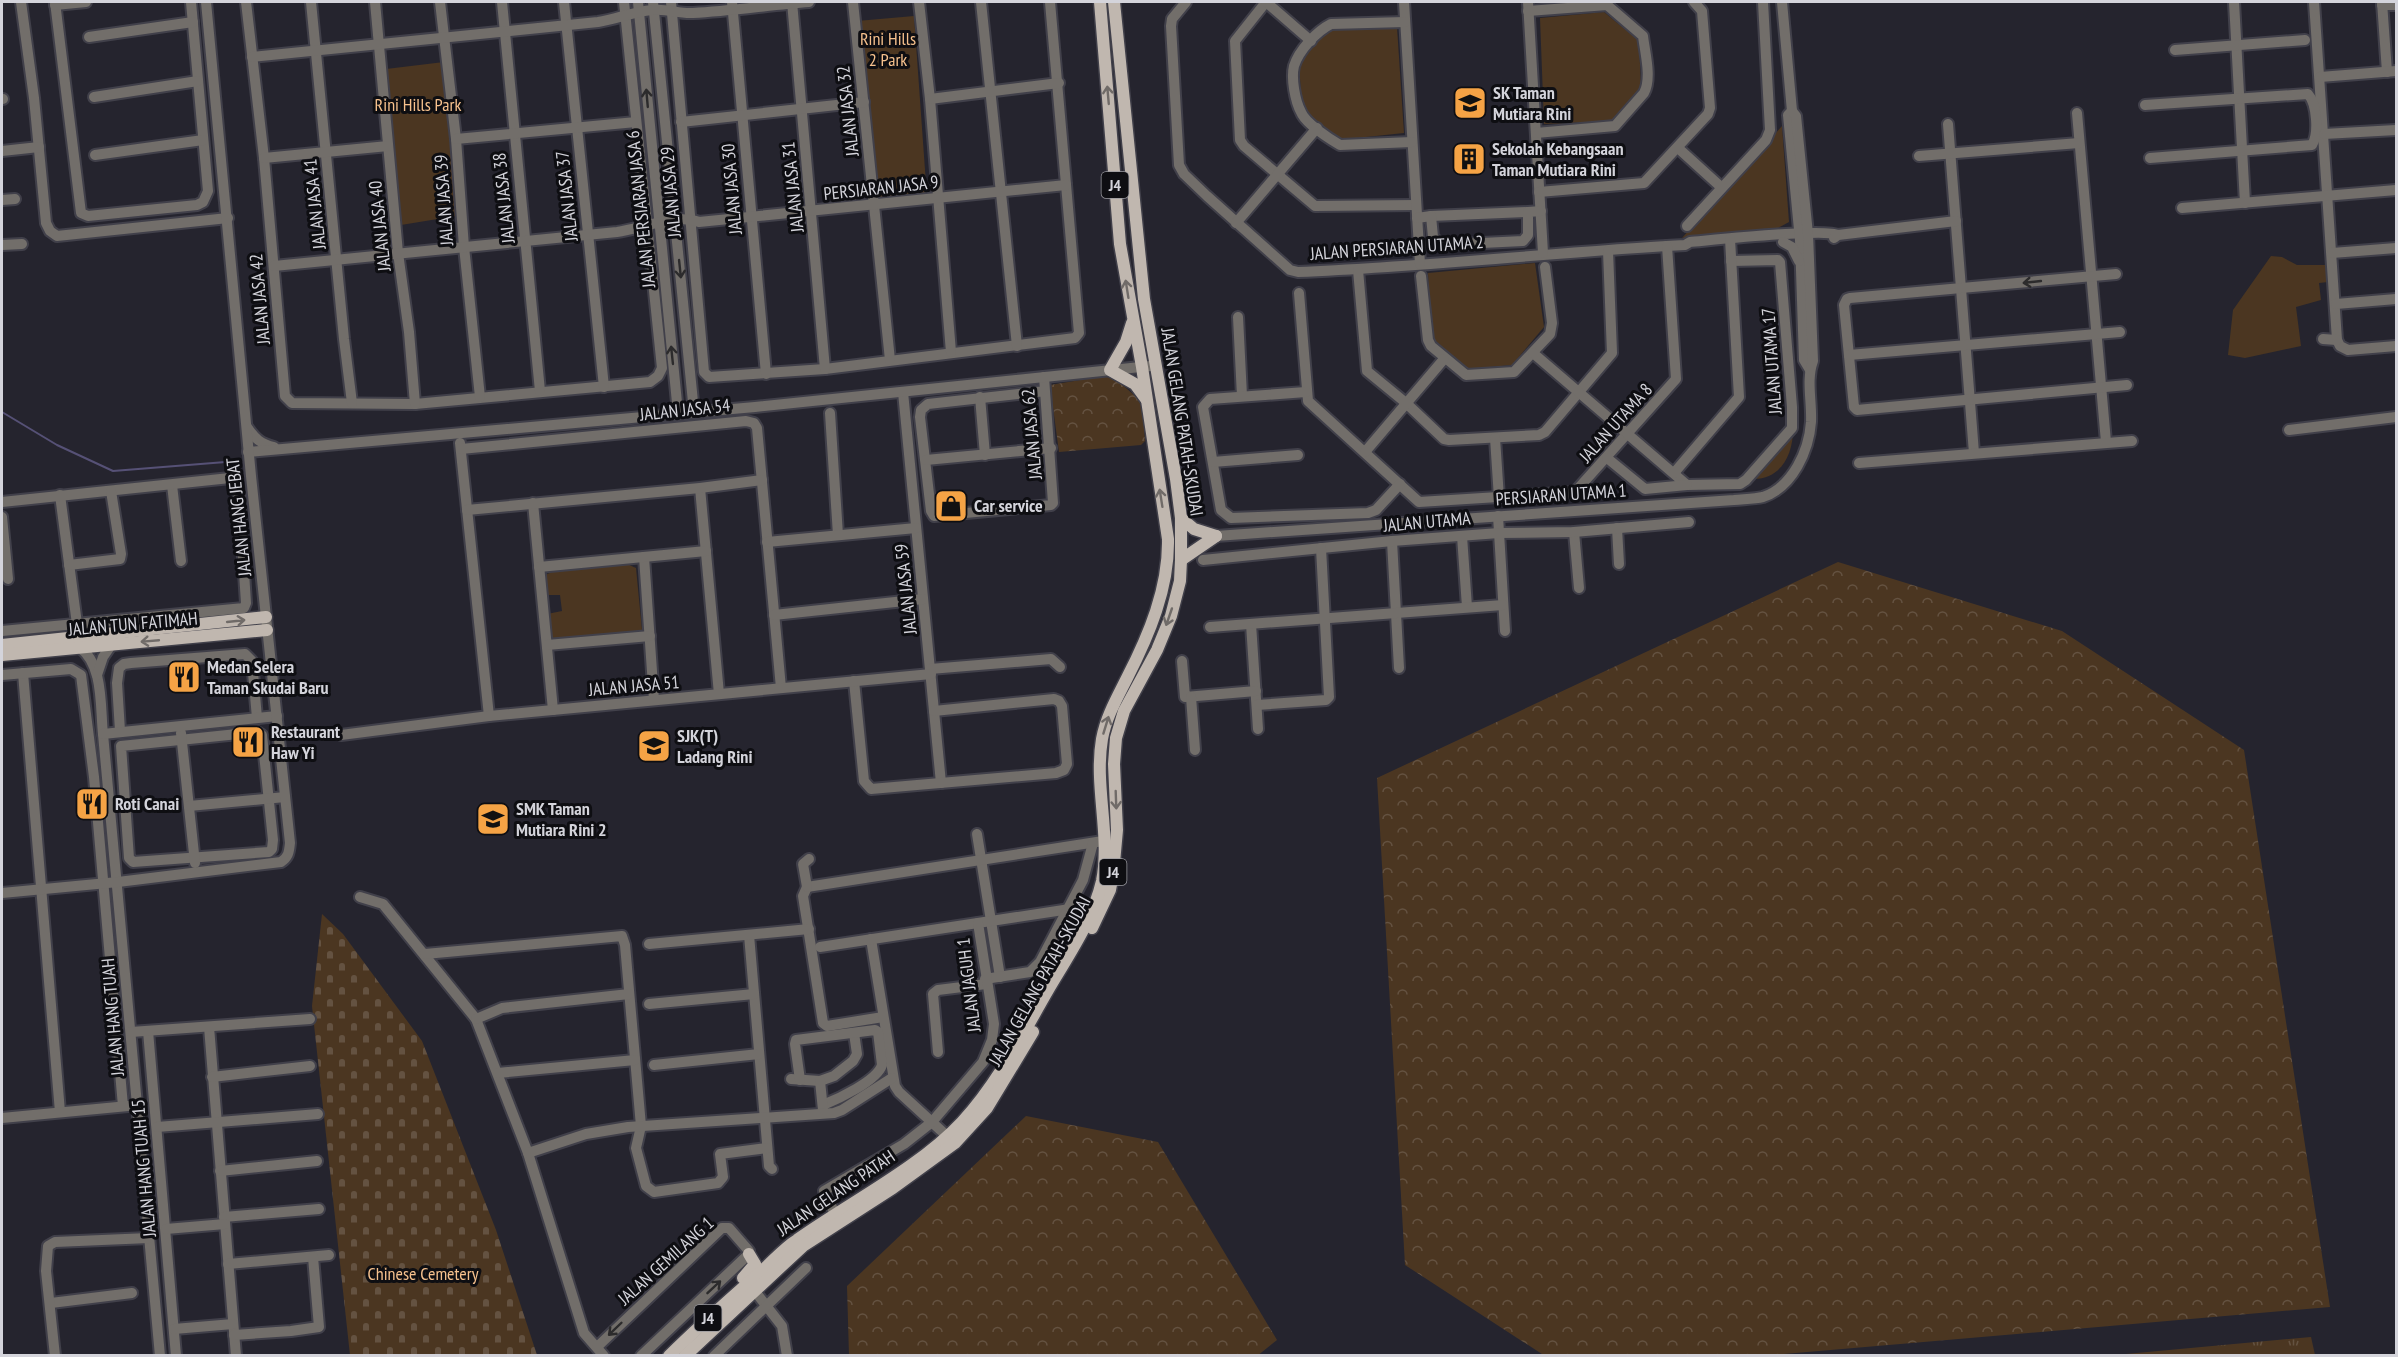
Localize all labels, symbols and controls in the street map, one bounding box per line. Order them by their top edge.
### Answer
park label: Rini Hills 2 Park [860,27,916,71]
street label: JALAN JASA 32 [831,65,864,158]
place label: SK Taman Mutiara Rini [1493,81,1571,125]
one-way arrow [1102,85,1113,105]
school or university icon: SK Taman Mutiara Rini [1452,85,1488,121]
one-way arrow [641,89,652,109]
park label: Rini Hills Park [375,93,461,116]
street label: JALAN PERSIARAN JASA 6 [621,129,660,290]
place label: Sekolah Kebangsaan Taman Mutiara Rini [1492,137,1623,181]
street label: JALAN JASA 31 [776,141,809,234]
building icon: Sekolah Kebangsaan Taman Mutiara Rini [1451,141,1487,177]
street label: JALAN JASA 30 [716,143,747,236]
street label: JALAN JASA 29 [655,146,686,239]
street label: JALAN JASA 37 [550,150,583,243]
street label: JALAN JASA 38 [487,152,520,245]
street label: JALAN JASA 39 [429,154,458,247]
street label: JALAN JASA 41 [298,158,331,251]
street label: PERSIARAN JASA 9 [822,170,940,205]
road number: J4 [1102,172,1128,198]
street label: JALAN JASA 40 [363,180,396,273]
street label: JALAN PERSIARAN UTAMA 2 [1308,230,1484,265]
street label: JALAN JASA 42 [244,253,275,346]
one-way arrow [675,258,686,278]
one-way arrow [2023,277,2043,288]
one-way arrow [1121,279,1132,299]
street label: JALAN UTAMA 17 [1756,307,1787,416]
street label: JALAN GELANG PATAH-SKUDAI [1156,325,1209,518]
one-way arrow [667,346,678,365]
street label: JALAN UTAMA 8 [1573,378,1657,468]
street label: JALAN JASA 62 [1016,388,1047,481]
street label: JALAN JASA 54 [638,393,731,426]
street label: JALAN HANG JEBAT [221,457,256,578]
street label: PERSIARAN UTAMA 1 [1495,478,1627,511]
shop icon: Car service [933,488,969,524]
one-way arrow [1155,489,1166,508]
place label: Car service [974,494,1043,517]
street label: JALAN UTAMA [1381,506,1472,537]
street label: JALAN JASA 59 [889,543,922,636]
street label: JALAN TUN FATIMAH [66,606,199,641]
one-way arrow [1163,607,1174,626]
one-way arrow [226,615,246,626]
one-way arrow [140,636,160,647]
place label: Medan Selera Taman Skudai Baru [207,655,329,699]
restaurant icon: Medan Selera Taman Skudai Baru [166,659,202,695]
street label: JALAN JASA 51 [587,670,680,701]
one-way arrow [1101,716,1112,735]
place label: Restaurant Haw Yi [271,720,341,764]
restaurant icon: Restaurant Haw Yi [230,724,266,760]
place label: SJK(T) Ladang Rini [677,724,753,768]
school or university icon: SJK(T) Ladang Rini [636,728,672,764]
restaurant icon: Roti Canai [74,786,110,822]
one-way arrow [1110,790,1121,810]
place label: Roti Canai [115,792,179,815]
place label: SMK Taman Mutiara Rini 2 [516,797,607,841]
school or university icon: SMK Taman Mutiara Rini 2 [475,801,511,837]
road number: J4 [1100,859,1126,885]
street label: JALAN GELANG PATAH-SKUDAI [983,892,1096,1070]
street label: JALAN JAGUH 1 [951,937,986,1034]
street label: JALAN HANG TUAH [96,957,129,1078]
street label: JALAN HANG TUAH 15 [126,1098,161,1239]
street label: JALAN GELANG PATAH [772,1145,899,1241]
street label: JALAN GEMILANG 1 [612,1212,718,1310]
park label: Chinese Cemetery [367,1262,479,1285]
one-way arrow [706,1280,721,1294]
road number: J4 [694,1305,722,1331]
one-way arrow [608,1322,623,1337]

